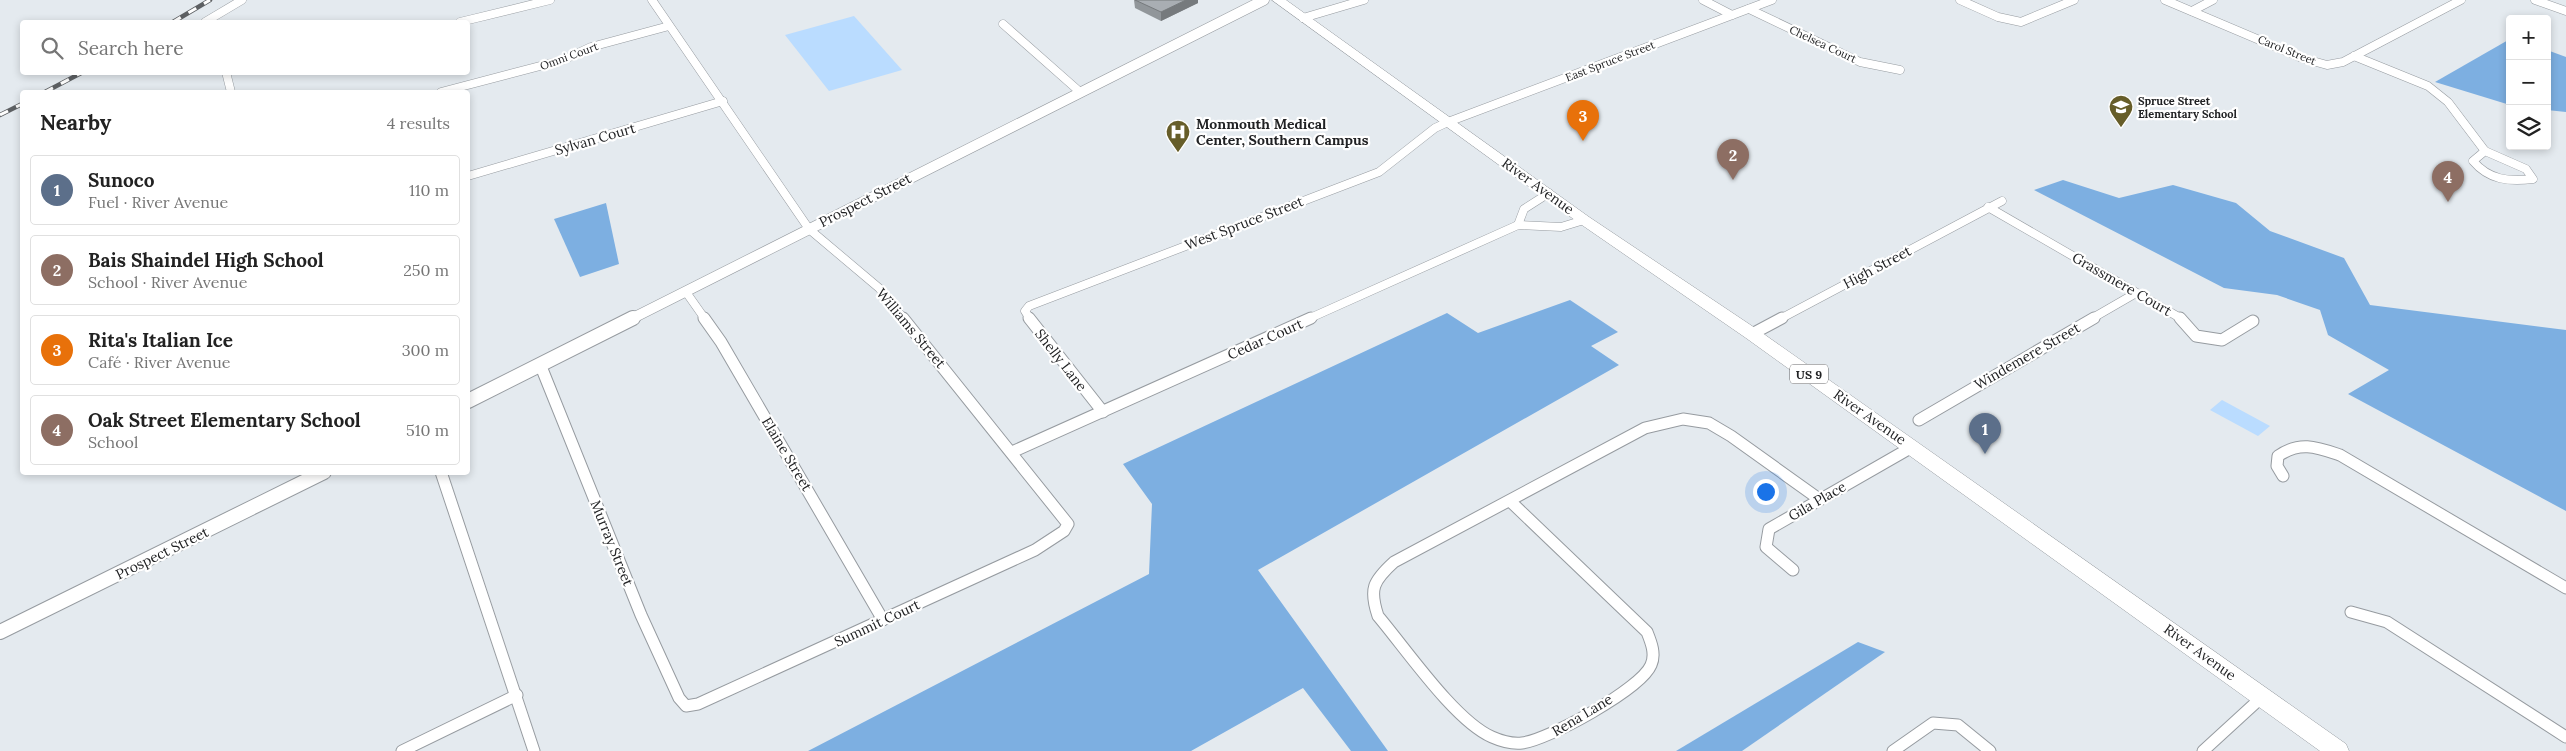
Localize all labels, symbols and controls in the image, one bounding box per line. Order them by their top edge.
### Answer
map controls [2506,15,2551,150]
button: + [2506,15,2551,60]
search box [20,20,470,75]
street label: Chelsea Court [1787,22,1860,66]
street label: Carol Street [2256,32,2319,68]
icon: search [38,34,66,62]
text: Search here [78,36,184,60]
street label: East Spruce Street [1563,37,1657,84]
street label: Omni Court [538,39,601,73]
button: − [2506,60,2551,105]
school or university icon: Spruce Street Elementary School [2108,94,2134,128]
place label: Spruce Street Elementary School [2138,94,2237,121]
pin: 3 [1567,100,1599,141]
button: layers [2506,105,2551,150]
text: Nearby [40,109,111,136]
text: 4 results [387,113,450,133]
place label: Monmouth Medical Center, Southern Campus [1196,115,1369,149]
street label: Sylvan Court [553,119,638,159]
hospital icon: Monmouth Medical Center, Southern Campus [1165,119,1191,153]
pin: 2 [1717,139,1749,180]
street label: River Avenue [1498,154,1578,218]
pin: 4 [2432,161,2464,202]
text: Sunoco [88,168,154,192]
street label: Prospect Street [816,169,915,231]
text: 1 [54,180,60,200]
text: 110 m [409,180,449,200]
text: Fuel · River Avenue [88,192,228,212]
street label: West Spruce Street [1182,192,1306,254]
street label: High Street [1840,241,1915,292]
text: Bais Shaindel High School [88,248,324,272]
street label: Grassmere Court [2069,248,2176,320]
text: 2 [53,260,61,280]
text: 250 m [403,260,449,280]
text: School · River Avenue [88,272,247,292]
street label: Williams Street [872,284,950,372]
street label: Cedar Court [1225,314,1306,364]
street label: Windemere Street [1971,318,2084,394]
street label: Shelly Lane [1031,325,1091,395]
text: Rita's Italian Ice [88,328,233,352]
text: 3 [53,340,61,360]
text: 300 m [402,340,449,360]
text: Café · River Avenue [88,352,231,372]
road number: US 9 [1790,364,1828,384]
street label: River Avenue [1830,385,1910,449]
text: Oak Street Elementary School [88,408,361,432]
pin: 1 [1969,413,2001,454]
street label: Elaine Street [758,414,816,495]
text: 4 [53,420,61,440]
text: 510 m [406,420,449,440]
text: School [88,432,138,452]
street label: Gila Place [1785,477,1849,525]
your location [1753,479,1779,505]
street label: Murray Street [587,497,638,589]
street label: Prospect Street [113,522,212,583]
street label: Summit Court [831,595,923,651]
street label: River Avenue [2160,620,2240,684]
street label: Rena Lane [1548,690,1616,740]

